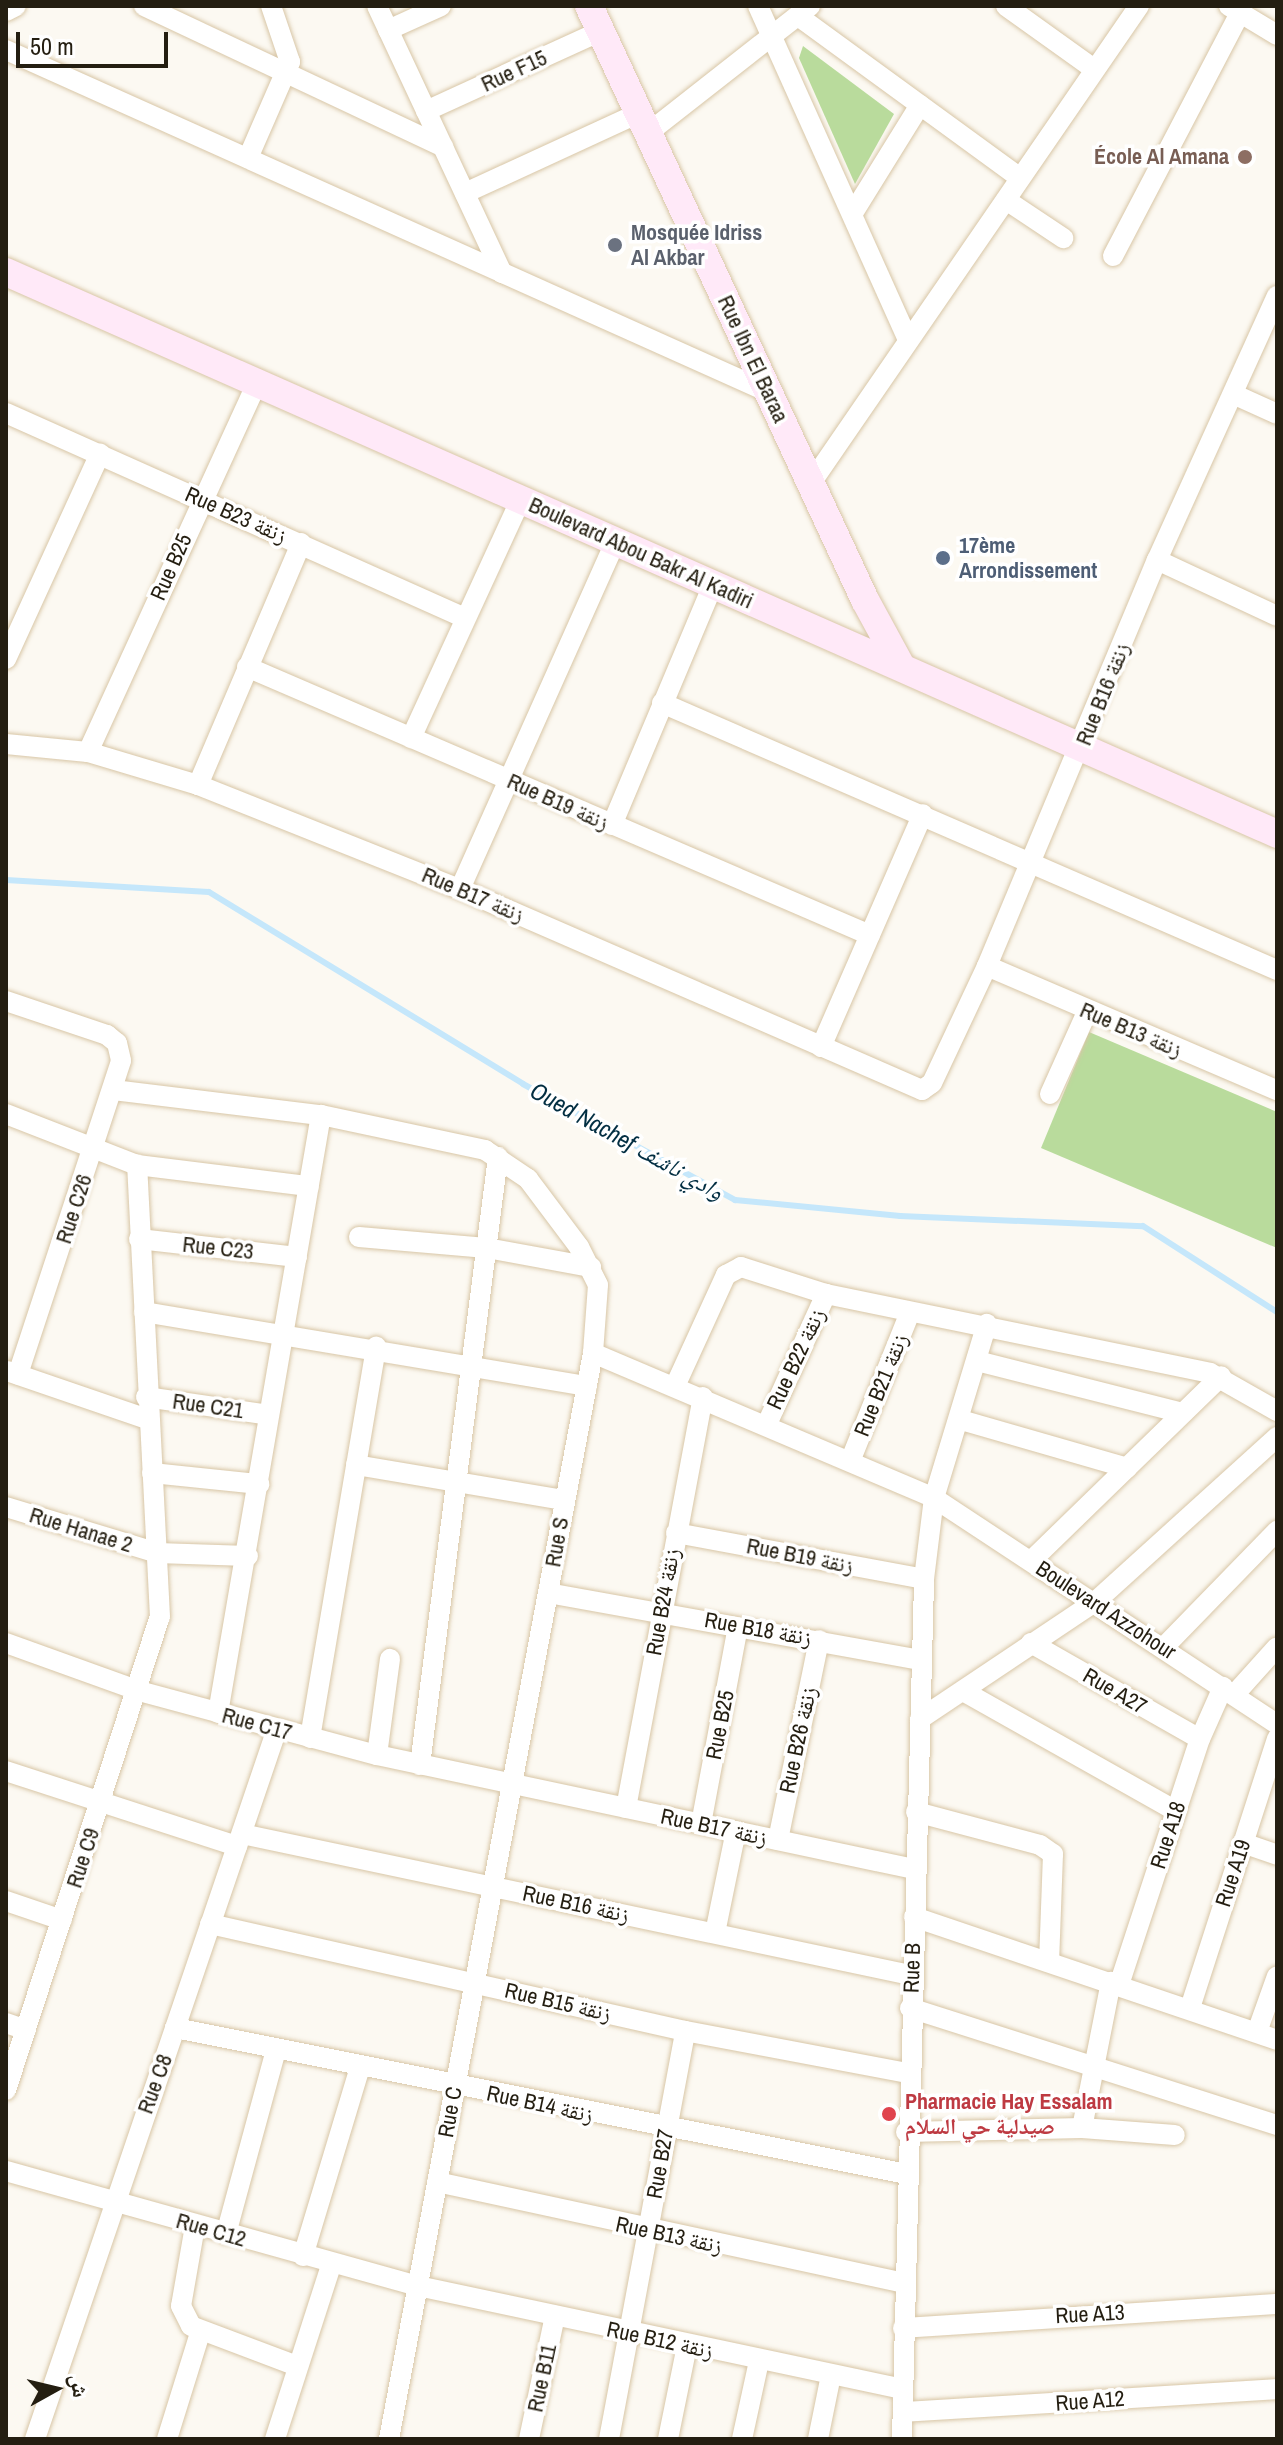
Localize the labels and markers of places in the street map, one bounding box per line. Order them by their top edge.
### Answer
place label: École Al Amana [1093,144,1229,170]
marker: École Al Amana [1236,148,1254,166]
place label: Mosquée Idriss Al Akbar [631,219,762,270]
marker: Mosquée Idriss Al Akbar [606,236,624,254]
place label: 17ème Arrondissement [959,532,1097,584]
marker: 17ème Arrondissement [934,549,952,567]
place label: Pharmacie Hay Essalam صيدلية حي السلام [905,2088,1113,2140]
marker: Pharmacie Hay Essalam صيدلية حي السلام [880,2105,898,2123]

